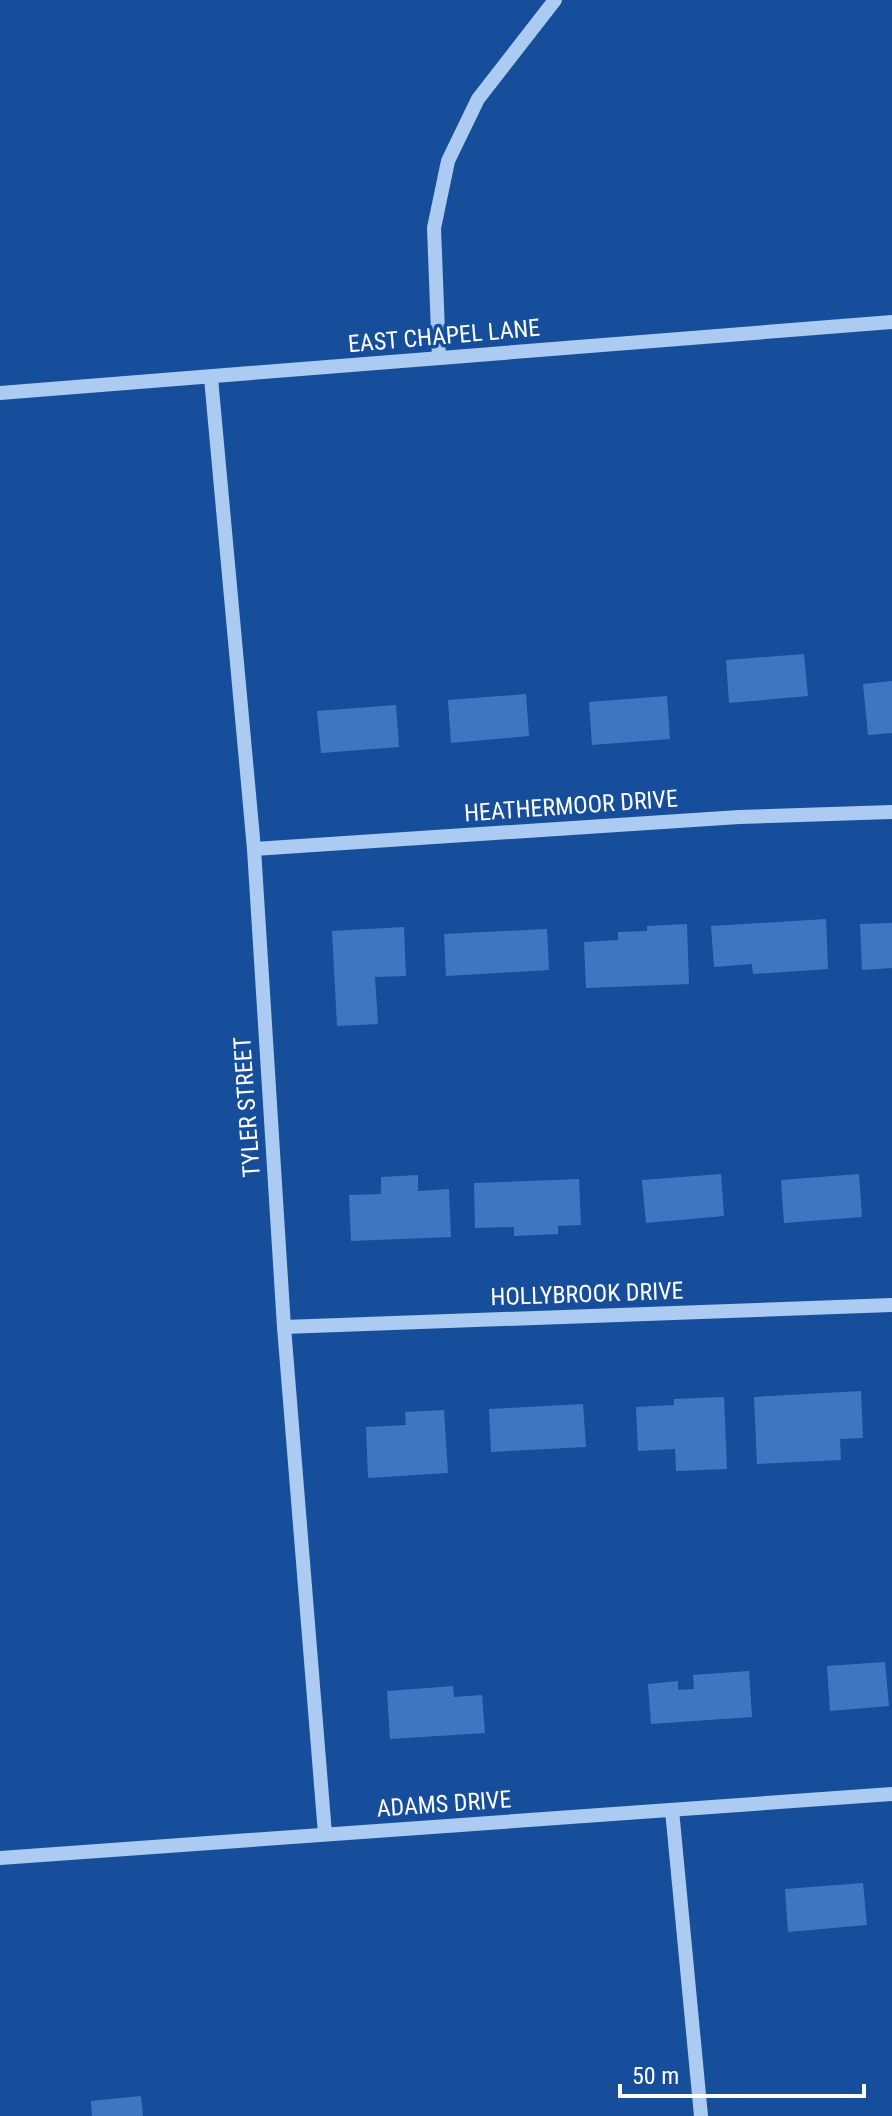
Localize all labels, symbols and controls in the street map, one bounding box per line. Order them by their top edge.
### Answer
street label: EAST CHAPEL LANE [347,314,541,358]
street label: HEATHERMOOR DRIVE [463,785,679,827]
street label: TYLER STREET [228,1036,266,1178]
street label: HOLLYBROOK DRIVE [490,1277,684,1311]
street label: ADAMS DRIVE [376,1785,512,1823]
scale bar [620,2048,864,2098]
text: 50 m [632,2062,679,2090]

